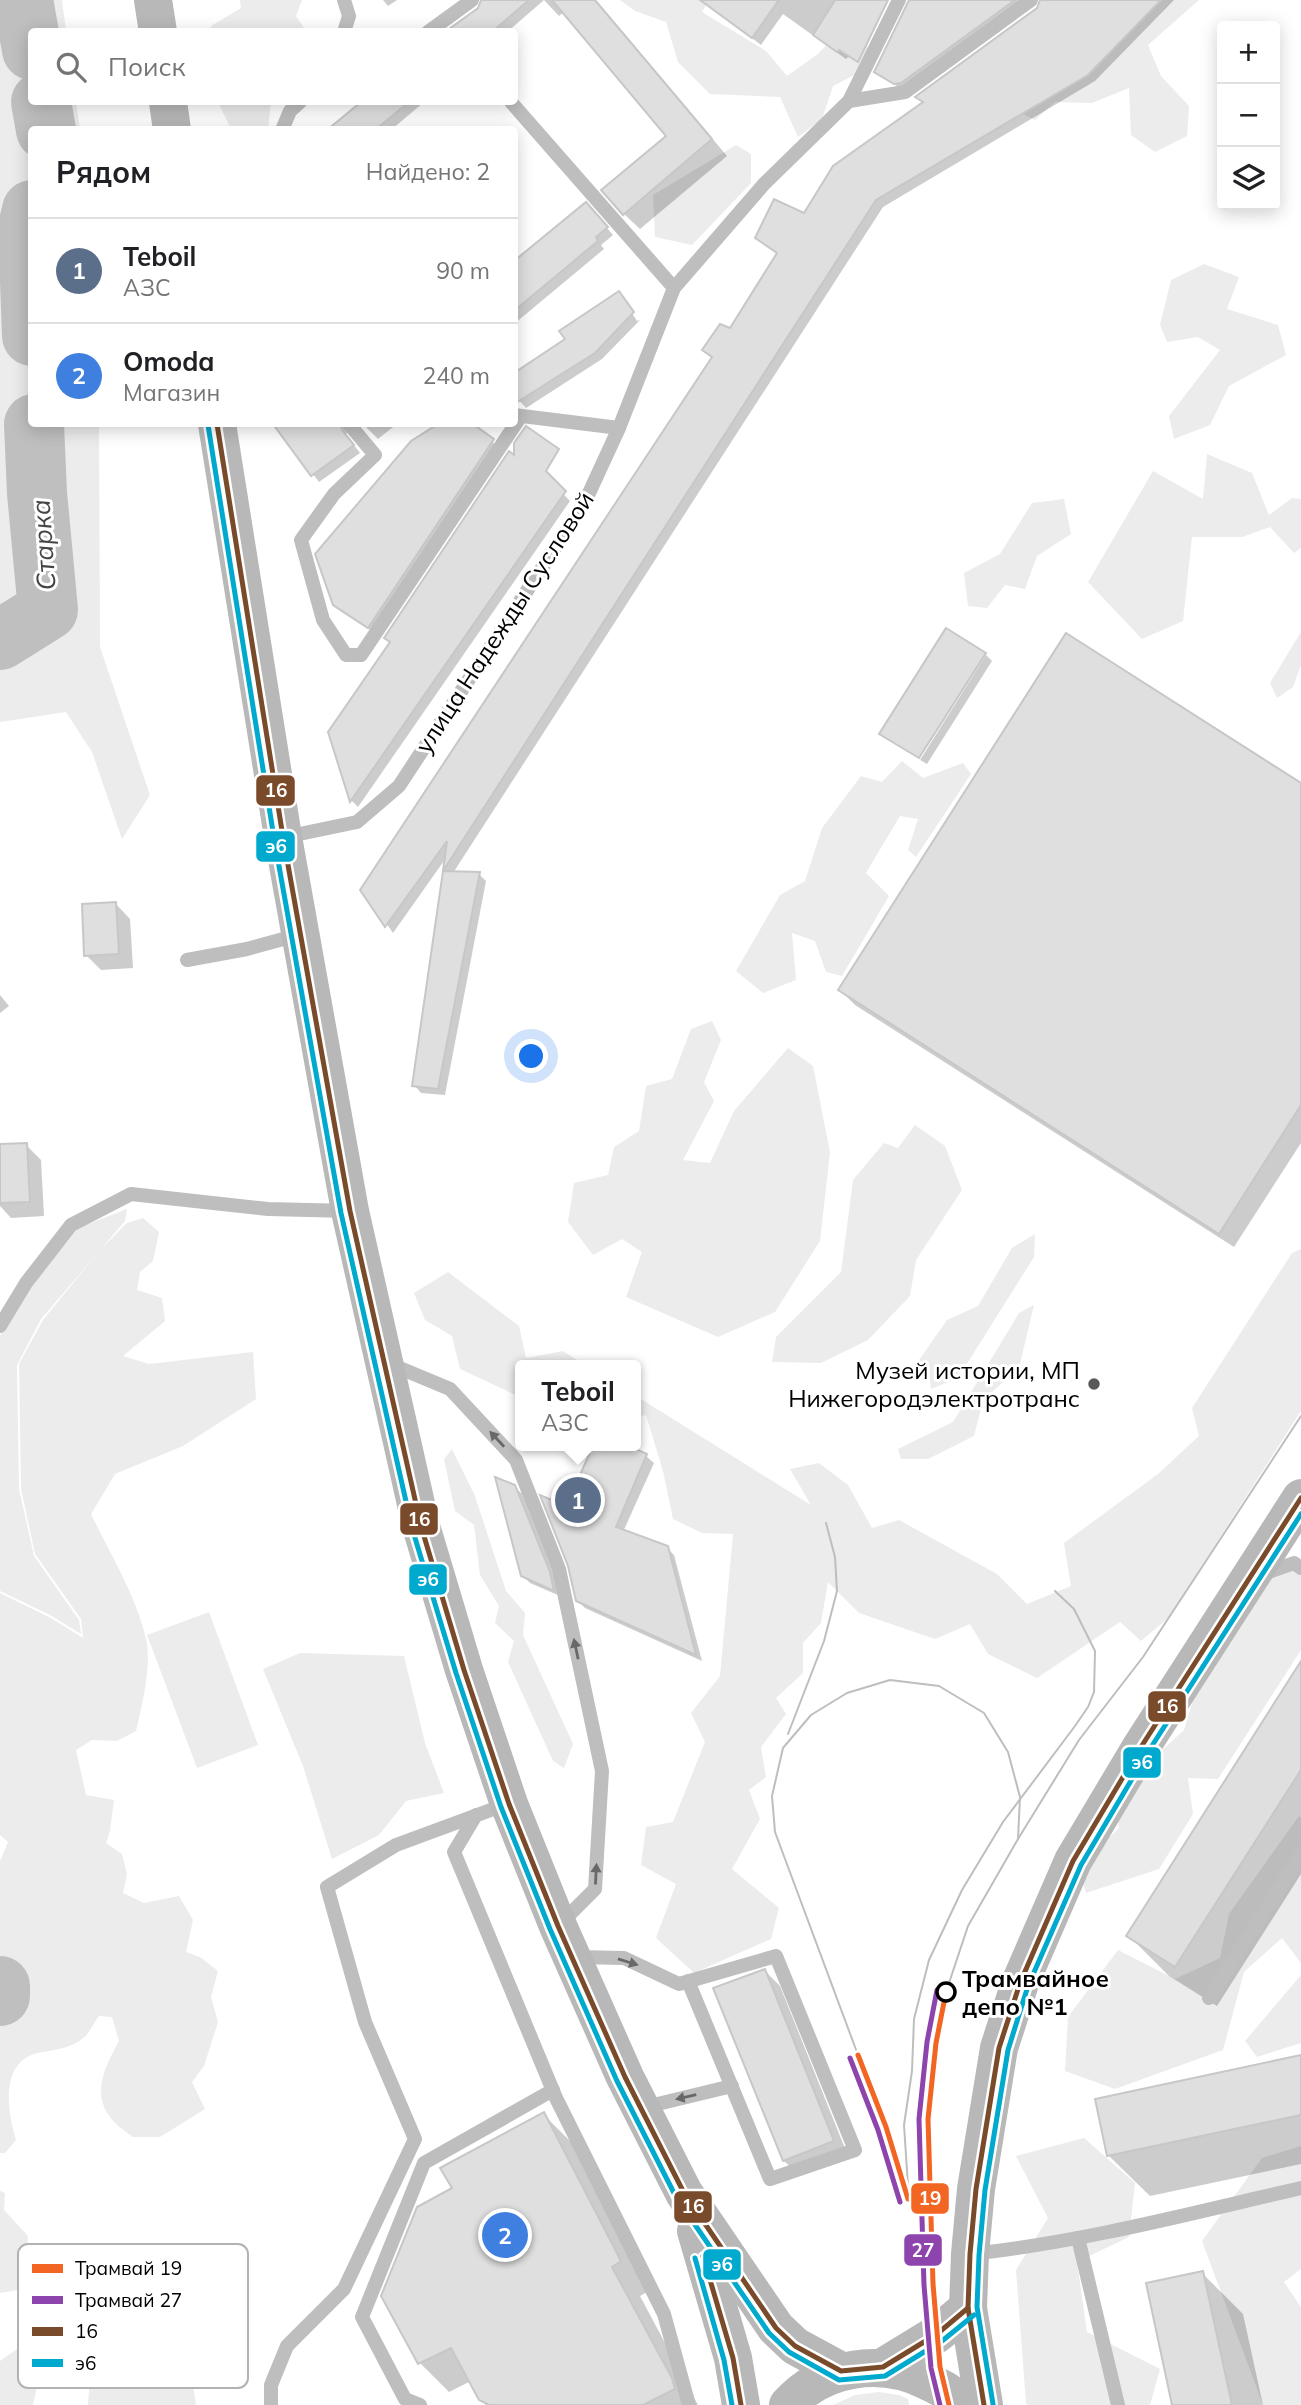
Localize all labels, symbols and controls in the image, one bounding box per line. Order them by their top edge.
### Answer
map controls [1217,21,1280,210]
button: + [1217,21,1280,84]
search box [28,28,518,105]
icon: search [52,48,90,86]
text: Поиск [108,50,186,83]
button: − [1217,84,1280,147]
button: layers [1217,147,1280,210]
text: Рядом [56,153,151,191]
text: Найдено: 2 [366,157,490,186]
text: Teboil [123,240,196,273]
text: 1 [72,256,86,285]
text: 90 m [436,256,490,285]
text: АЗС [123,273,171,302]
text: Omoda [123,345,214,378]
text: 2 [72,361,86,390]
text: 240 m [422,361,490,390]
text: Магазин [123,378,220,407]
street label: улица Надежды Сусловой [408,486,600,758]
water label: Старка [23,498,63,592]
line badge: 16 [255,774,296,807]
text: 16 [265,778,287,802]
line badge: э6 [255,830,296,863]
text: э6 [265,834,287,858]
your location [514,1039,548,1073]
place label: Музей истории, МП Нижегородэлектротранс [788,1355,1080,1413]
popup [515,1360,641,1451]
text: Teboil [541,1375,615,1408]
marker: Музей истории, МП Нижегородэлектротранс [1086,1376,1102,1392]
text: АЗС [541,1408,589,1437]
one-way arrow [489,1431,505,1448]
pin: 1 [555,1474,601,1526]
line badge: 16 [399,1502,439,1536]
text: 16 [408,1507,430,1531]
line badge: э6 [408,1563,448,1596]
text: э6 [417,1567,439,1591]
one-way arrow [570,1638,581,1660]
line badge: 16 [1147,1690,1187,1723]
text: 16 [1156,1694,1178,1718]
line badge: э6 [1122,1746,1162,1779]
text: э6 [1131,1750,1153,1774]
one-way arrow [591,1862,602,1884]
one-way arrow [617,1957,638,1967]
place label: Трамвайное депо №1 [962,1963,1109,2021]
marker: Трамвайное депо №1 [936,1982,956,2002]
one-way arrow [675,2092,697,2103]
line badge: 19 [910,2182,950,2215]
text: 19 [919,2186,941,2210]
line badge: 16 [673,2190,713,2224]
text: 16 [682,2194,704,2218]
pin: 2 [482,2209,528,2261]
line badge: 27 [903,2233,943,2267]
text: 27 [912,2238,934,2262]
legend [18,2244,248,2388]
line badge: э6 [702,2248,742,2281]
text: э6 [711,2252,733,2276]
text: Трамвай 19 [75,2256,182,2280]
text: Трамвай 27 [75,2288,182,2312]
text: 16 [75,2319,98,2343]
text: э6 [75,2351,96,2375]

